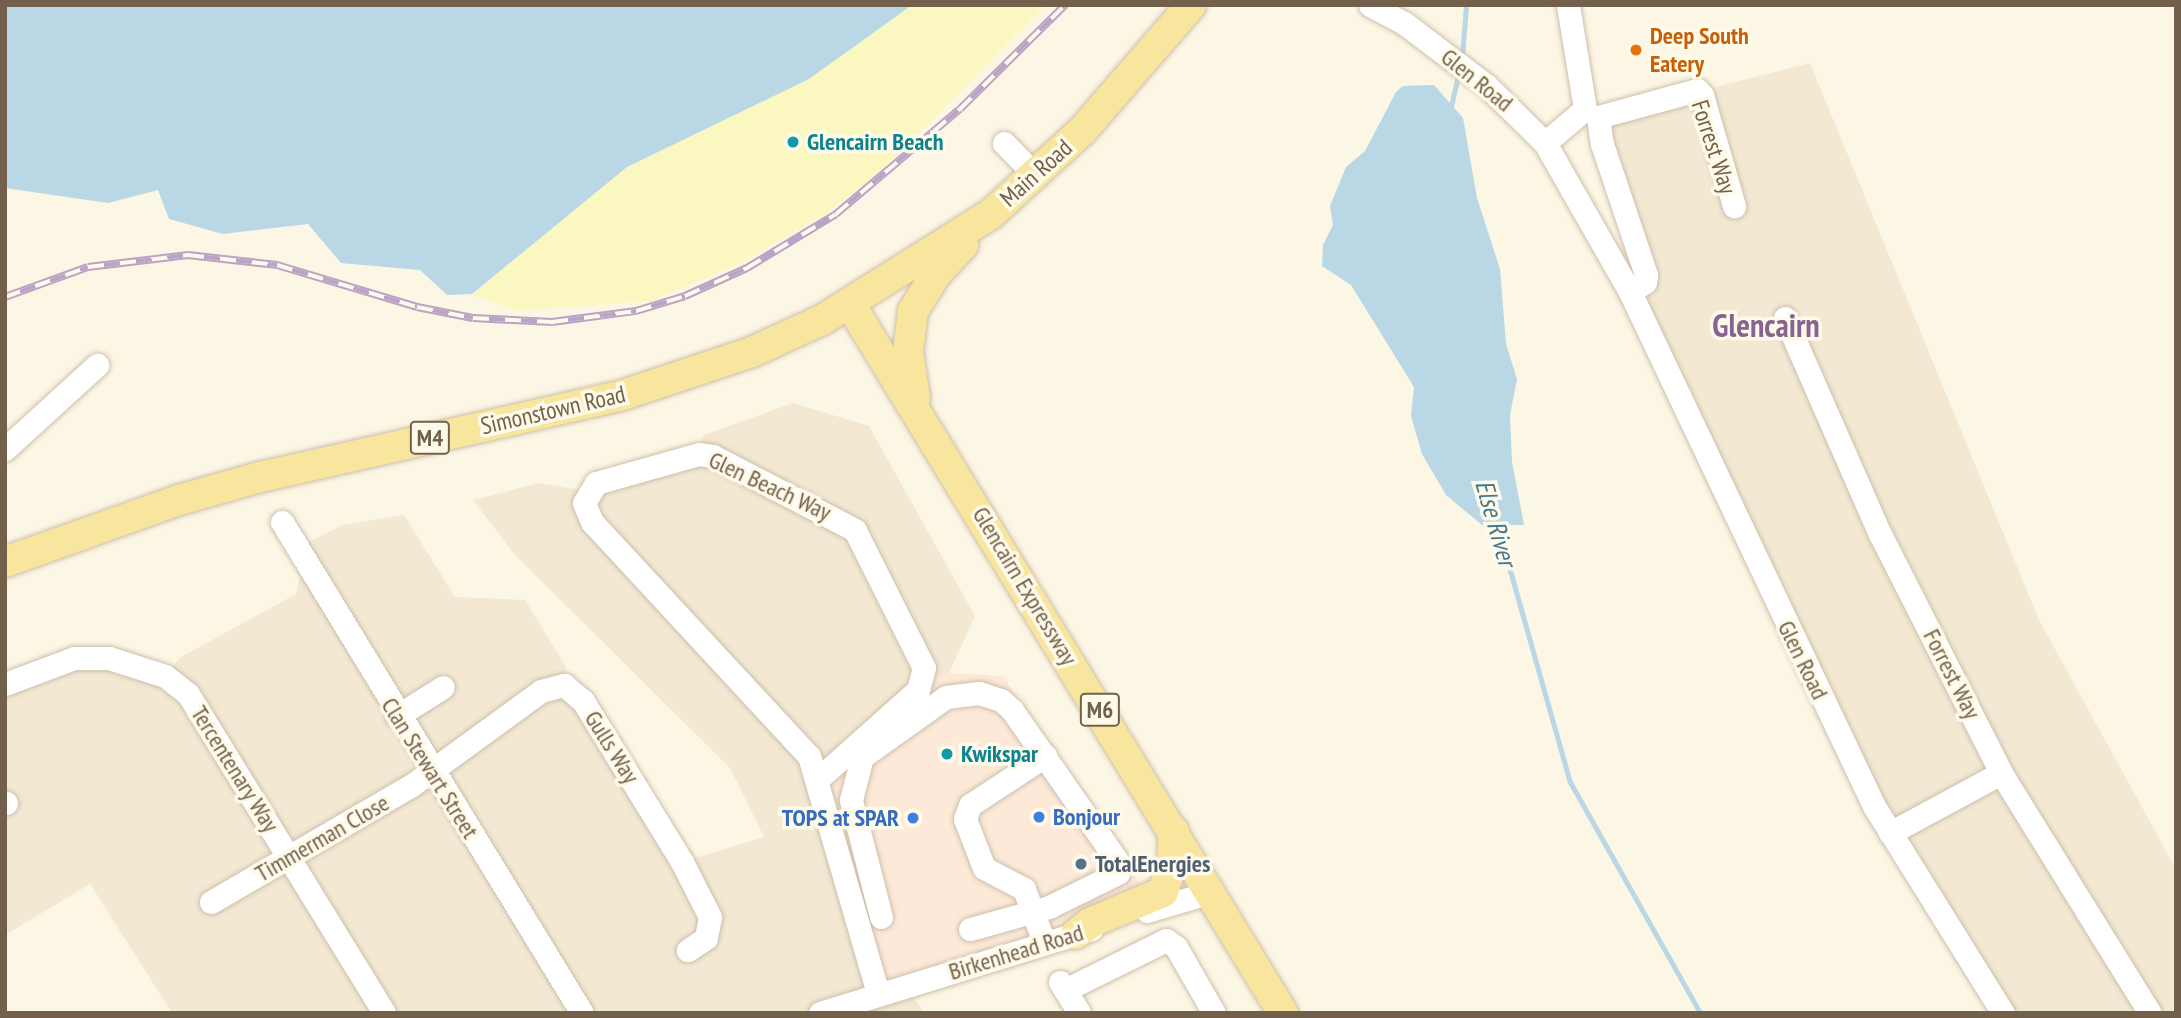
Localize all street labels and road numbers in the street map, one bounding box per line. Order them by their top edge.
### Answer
street label: Glen Road [1435,42,1519,118]
street label: Forrest Way [1685,96,1743,198]
street label: Main Road [994,133,1078,213]
street label: Simonstown Road [478,379,628,441]
road number: M4 [409,418,451,458]
street label: Glen Beach Way [704,445,836,527]
street label: Glencairn Expressway [966,502,1084,670]
street label: Glen Road [1772,616,1834,704]
street label: Forrest Way [1917,624,1987,724]
road number: M6 [1079,690,1121,730]
street label: Clan Stewart Street [375,692,485,844]
street label: Tercentenary Way [185,700,285,838]
street label: Gulls Way [578,705,646,789]
street label: Timmerman Close [250,788,394,888]
street label: Birkenhead Road [945,918,1087,986]

